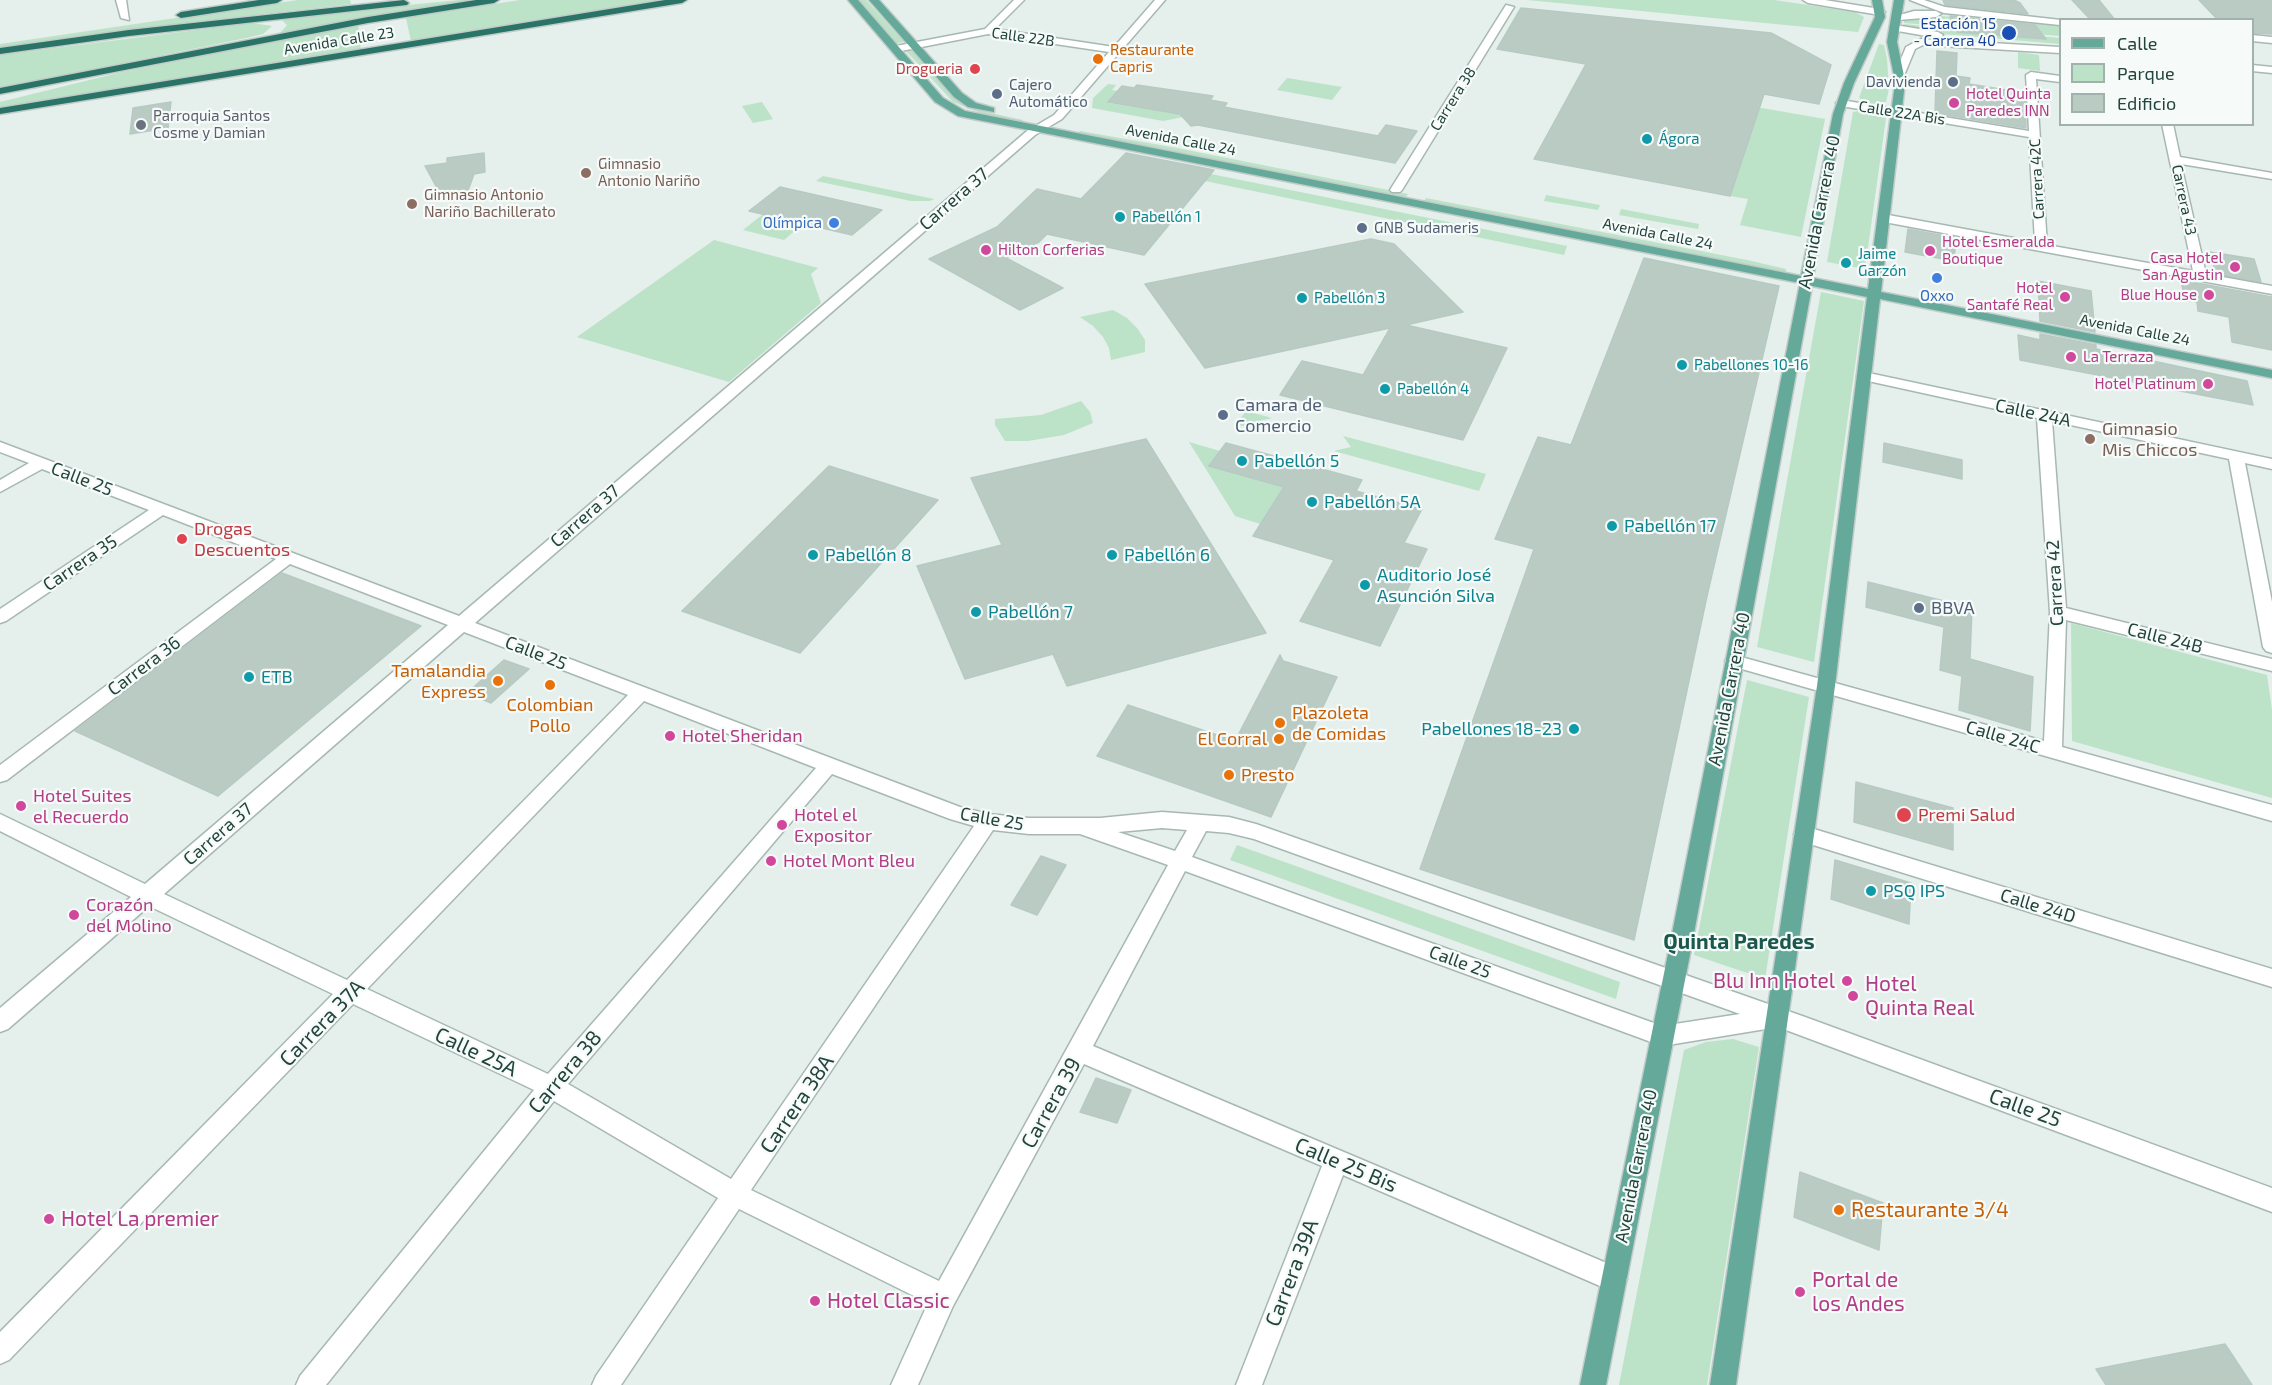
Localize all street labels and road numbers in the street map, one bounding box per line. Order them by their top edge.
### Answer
street label: Avenida Calle 23 [283,23,395,59]
street label: Calle 22B [990,24,1056,50]
street label: Carrera 38 [1426,64,1480,134]
street label: Calle 22A Bis [1857,97,1947,129]
street label: Avenida Calle 24 [1124,120,1238,160]
street label: Avenida Carrera 40 [1794,133,1844,291]
street label: Carrera 42C [2026,138,2048,220]
street label: Carrera 37 [915,163,993,235]
street label: Carrera 43 [2168,163,2200,237]
street label: Avenida Calle 24 [1601,214,1715,254]
street label: Avenida Calle 24 [2078,310,2192,350]
street label: Calle 24A [1993,394,2073,432]
street label: Calle 25 [48,457,116,501]
street label: Carrera 37 [546,480,624,552]
street label: Carrera 35 [39,530,121,596]
street label: Carrera 42 [2042,539,2068,627]
street label: Avenida Carrera 40 [1704,610,1754,768]
street label: Calle 24B [2125,618,2205,658]
street label: Calle 25 [502,631,570,675]
street label: Carrera 36 [103,632,185,700]
street label: Calle 24C [1964,716,2042,758]
street label: Carrera 37 [179,798,257,870]
street label: Calle 25 [958,803,1026,835]
street label: Calle 24D [1998,884,2078,928]
street label: Calle 25 [1426,941,1494,983]
street label: Carrera 37A [274,974,370,1072]
street label: Calle 25A [431,1022,521,1082]
street label: Carrera 38 [523,1025,607,1119]
street label: Carrera 38A [755,1050,839,1158]
street label: Carrera 39 [1016,1053,1086,1153]
street label: Calle 25 [1985,1083,2065,1133]
street label: Avenida Carrera 40 [1611,1087,1661,1245]
street label: Calle 25 Bis [1291,1132,1401,1198]
street label: Carrera 39A [1260,1216,1324,1330]

